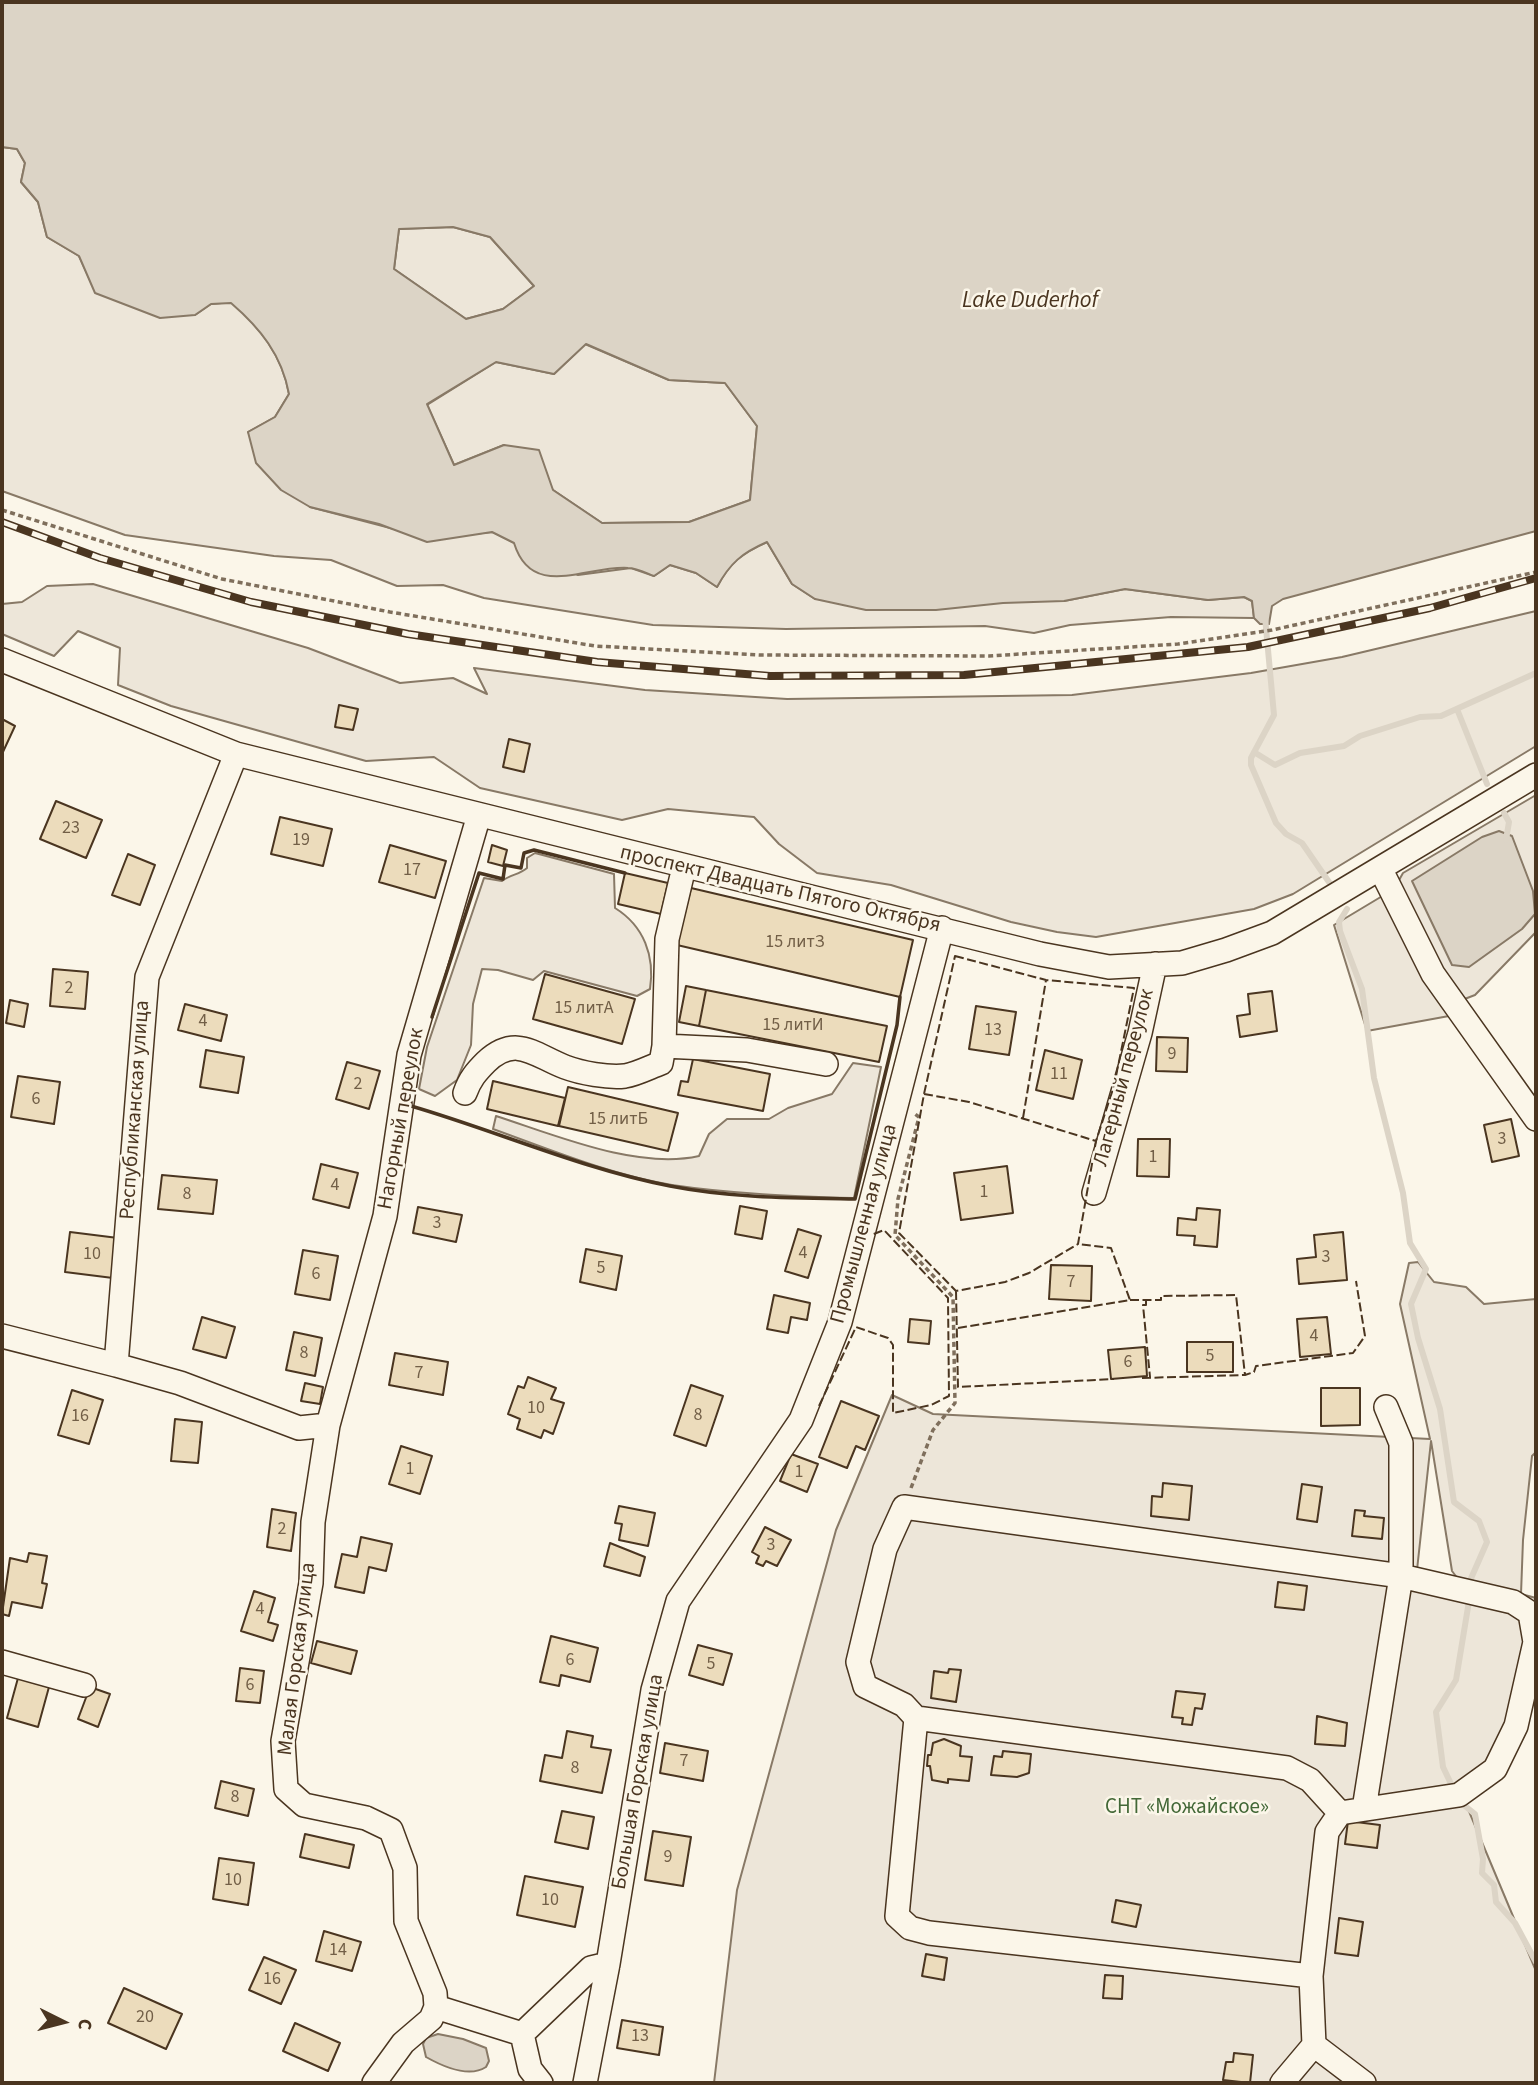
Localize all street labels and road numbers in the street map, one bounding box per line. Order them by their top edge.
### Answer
street label: проспект Двадцать Пятого Октября [617,841,943,939]
street label: Лагерный переулок [1089,987,1161,1169]
street label: Республиканская улица [116,999,156,1221]
street label: Нагорный переулок [374,1026,430,1212]
street label: Промышленная улица [826,1121,904,1327]
street label: Малая Горская улица [274,1561,322,1757]
street label: Большая Горская улица [608,1672,670,1892]

